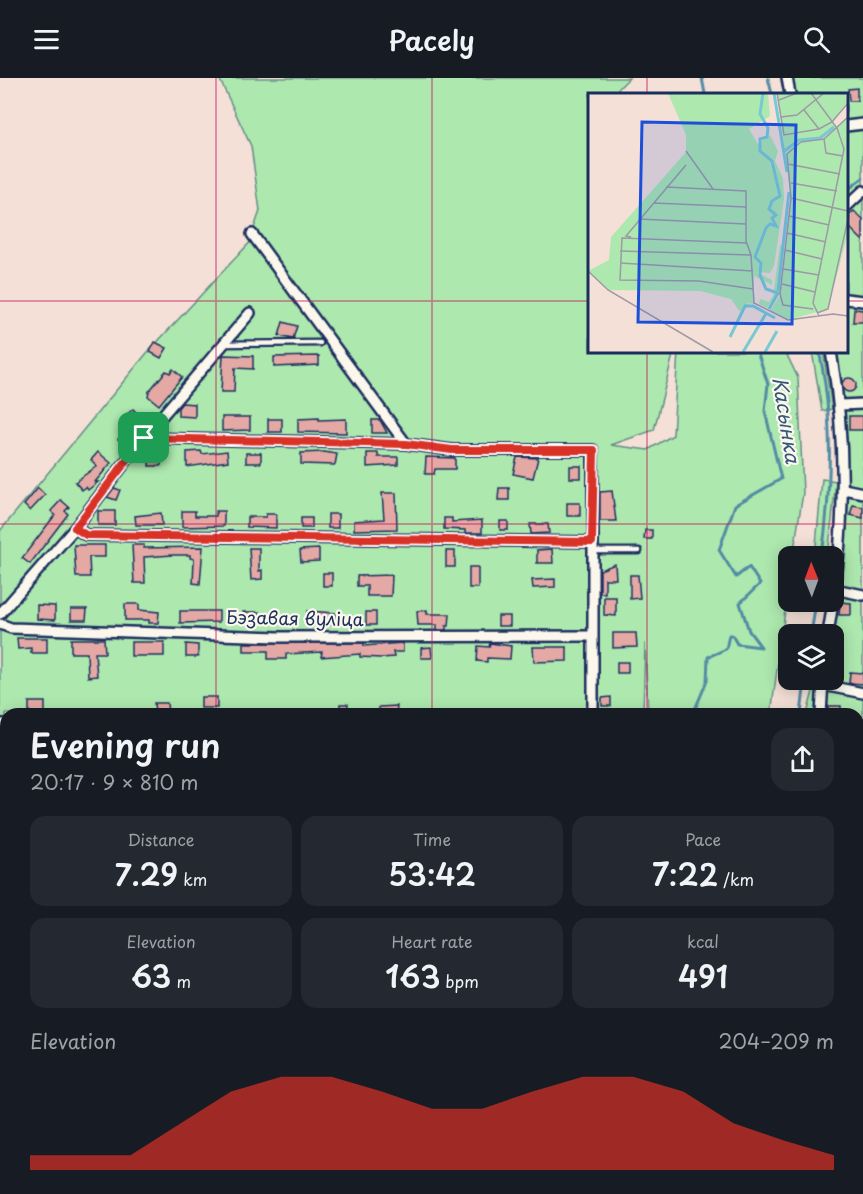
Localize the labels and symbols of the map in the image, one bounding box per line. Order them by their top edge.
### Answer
inset map [588,93,848,352]
water label: Касынка [765,374,809,466]
pin [118,412,169,463]
north arrow [778,546,844,612]
street label: Бэзавая вуліца [226,603,364,632]

